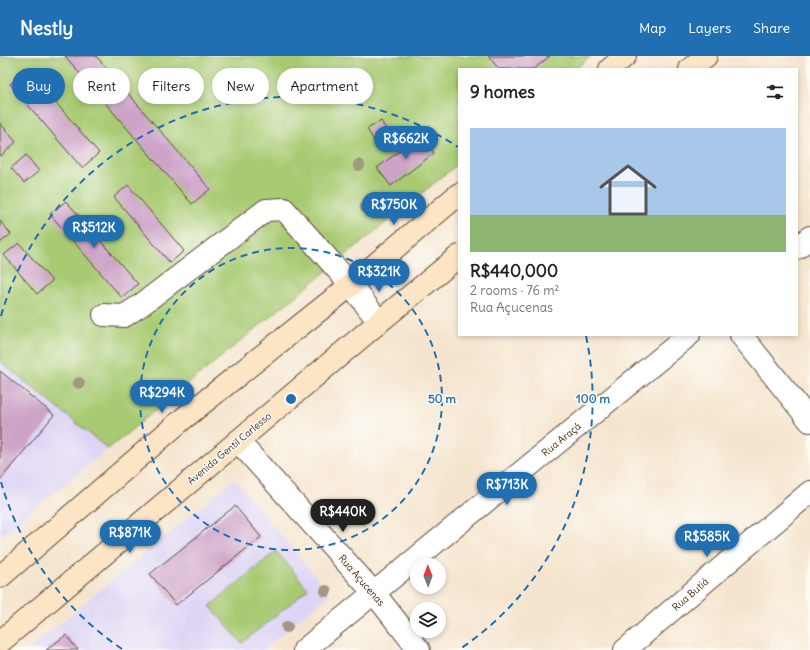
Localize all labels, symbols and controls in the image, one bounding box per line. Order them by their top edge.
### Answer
text: Nestly [20,16,73,40]
text: Map [639,19,666,37]
text: Layers [688,19,731,37]
text: Share [753,19,790,37]
chip: Buy [12,68,65,104]
chip: Rent [73,68,130,104]
chip: Filters [138,68,204,104]
chip: New [212,68,269,104]
chip: Apartment [277,68,373,104]
text: 9 homes [470,81,535,103]
icon: filters [764,81,786,103]
pin: R$662K [373,126,439,160]
text: R$662K [383,130,429,147]
icon: home [592,154,664,226]
pin: R$750K [361,192,427,226]
text: R$750K [371,196,417,213]
pin: R$512K [61,215,127,249]
text: R$512K [72,219,116,236]
pin: R$321K [346,259,412,293]
text: R$440,000 [470,260,558,282]
text: R$321K [357,263,401,280]
text: 2 rooms · 76 m² [470,282,559,299]
text: Rua Açucenas [470,299,553,316]
pin: R$294K [129,380,195,414]
text: R$294K [139,384,185,401]
text: 50 m [428,391,457,406]
text: 100 m [576,391,610,406]
centre of rings [284,392,298,406]
street label: Avenida Gentil Carlesso [185,409,274,487]
street label: Rua Araçá [539,419,584,459]
pin: R$713K [474,472,540,506]
text: R$713K [486,476,528,493]
pin: R$440K [310,499,376,533]
text: R$440K [319,503,367,520]
pin: R$871K [97,520,163,554]
text: R$871K [109,524,151,541]
pin: R$585K [674,524,740,558]
text: R$585K [684,528,730,545]
street label: Rua Açucenas [336,552,388,609]
north arrow [410,558,446,594]
map controls [410,558,446,638]
street label: Rua Butiá [669,575,711,614]
button: layers [410,602,446,638]

